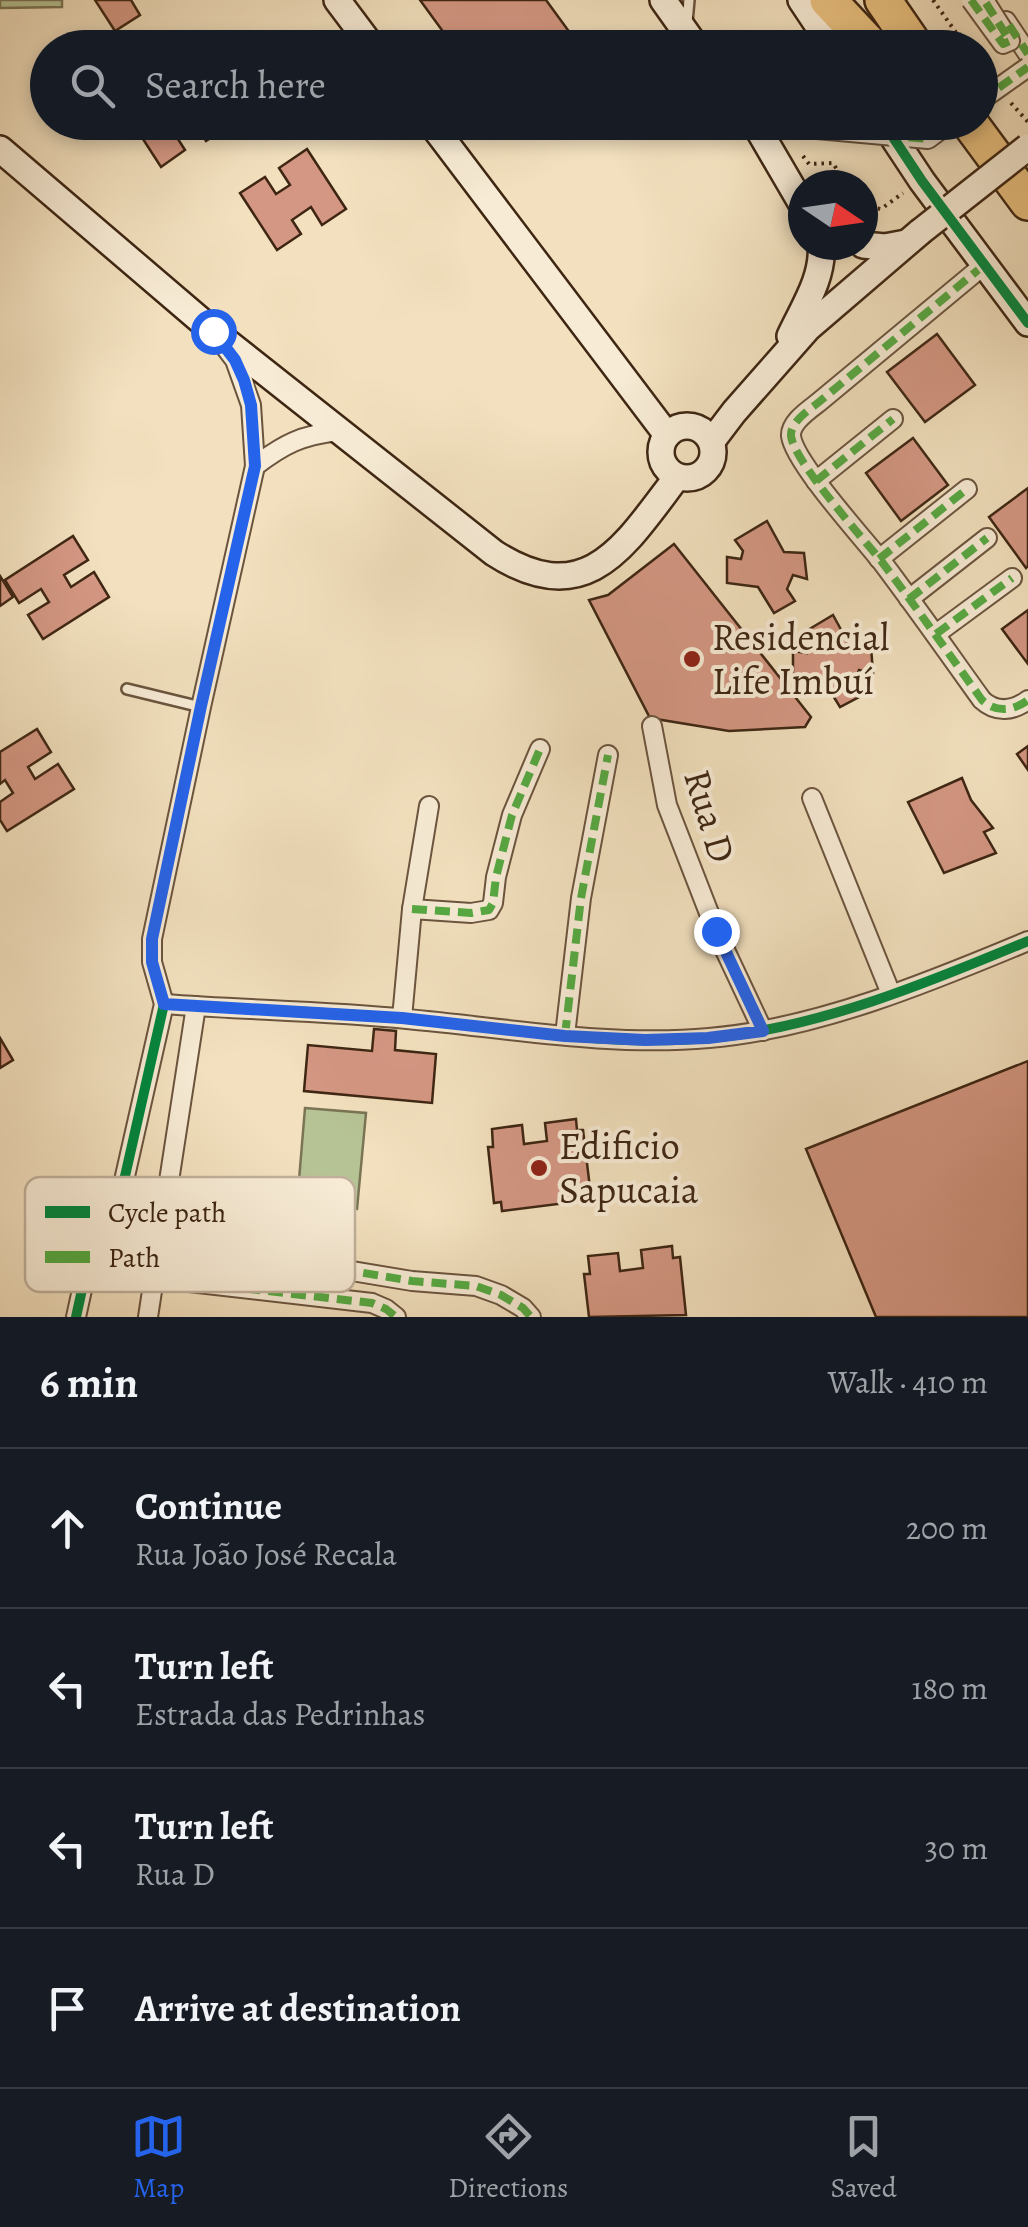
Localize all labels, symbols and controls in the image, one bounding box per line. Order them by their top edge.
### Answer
search box [30,30,998,140]
icon: search [65,58,120,113]
text: Search here [145,59,326,111]
north arrow [788,170,878,260]
route start [191,309,237,355]
place label: Residencial Life Imbuí [712,611,889,707]
marker: Residencial Life Imbuí [681,648,703,670]
street label: Rua D [671,763,749,869]
route end [694,909,740,955]
place label: Edificio Sapucaia [559,1120,699,1216]
marker: Edificio Sapucaia [528,1157,550,1179]
legend [25,1177,355,1292]
text: Cycle path [108,1194,226,1232]
text: Path [108,1239,160,1277]
text: 6 min [40,1354,138,1411]
text: Walk · 410 m [828,1360,988,1404]
text: Continue [135,1480,282,1532]
icon: ahead [40,1501,95,1556]
text: 200 m [906,1506,988,1550]
text: Rua João José Recala [135,1532,397,1576]
text: Turn left [135,1640,274,1692]
icon: left [40,1661,95,1716]
text: 180 m [912,1666,988,1710]
text: Estrada das Pedrinhas [135,1692,425,1736]
text: Turn left [135,1800,274,1852]
icon: left [40,1821,95,1876]
text: 30 m [925,1826,988,1870]
text: Rua D [135,1852,215,1896]
icon: arrive [40,1981,95,2036]
text: Arrive at destination [135,1982,461,2034]
tab: Map [131,2109,186,2207]
tab: Directions [448,2109,568,2207]
tab: Saved [831,2109,897,2207]

